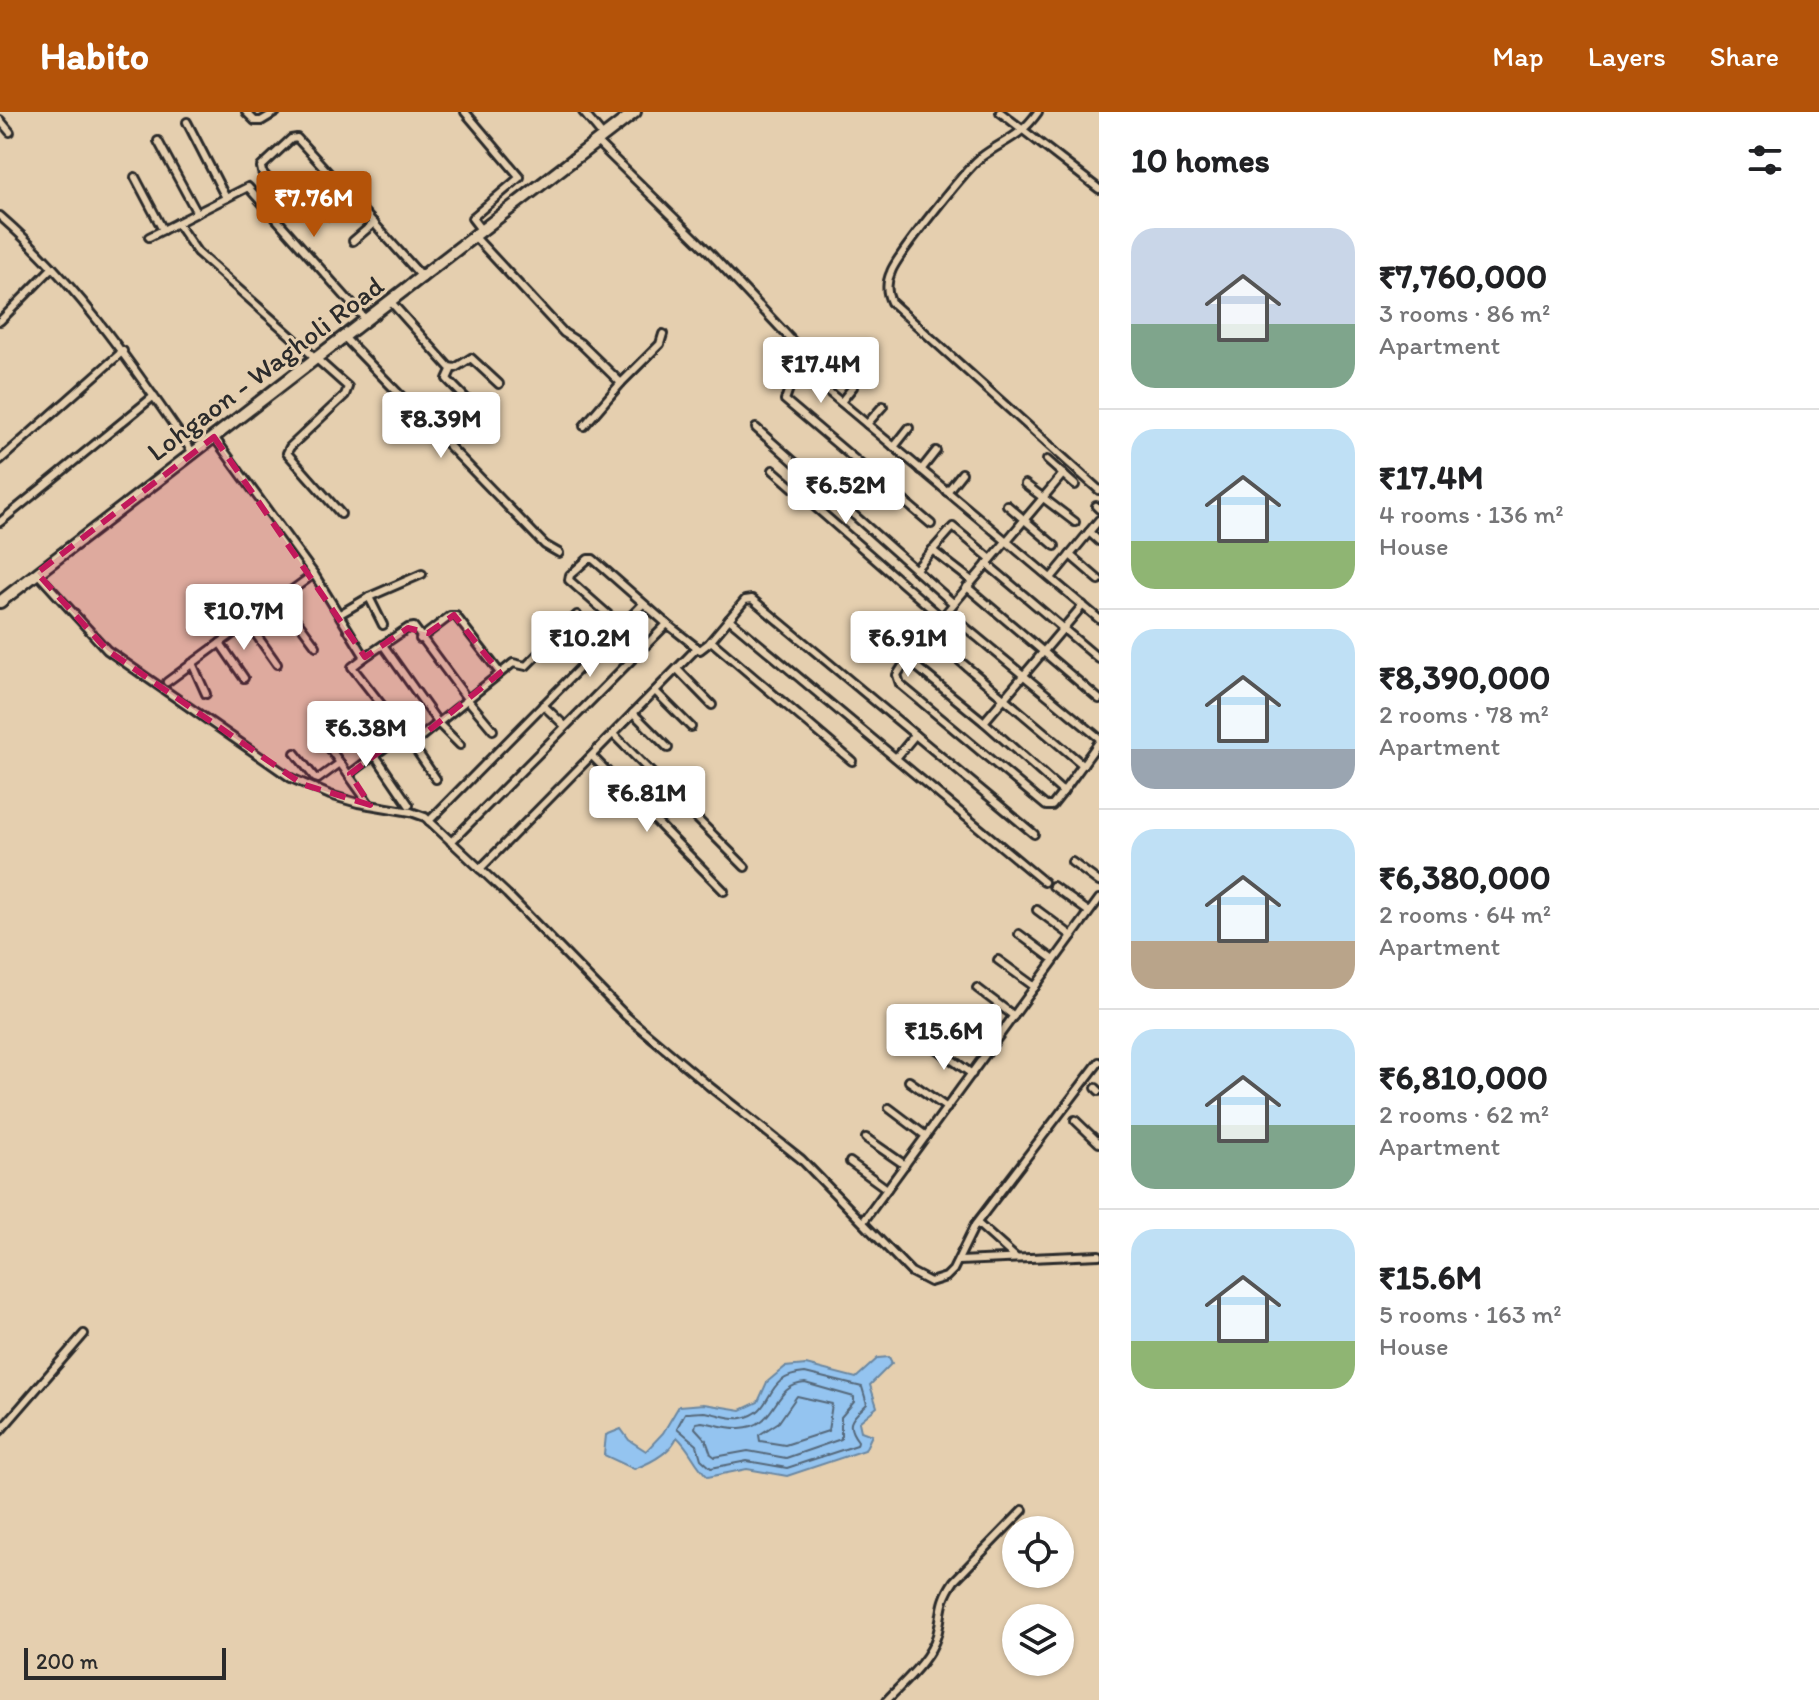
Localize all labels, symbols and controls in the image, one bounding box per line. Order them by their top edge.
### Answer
text: Habito [40,33,149,79]
text: Map [1492,39,1544,73]
text: Layers [1588,39,1666,73]
text: Share [1710,39,1779,73]
icon: filters [1743,138,1787,182]
text: 10 homes [1131,140,1270,181]
pin: ₹7.76M [249,171,379,239]
text: ₹7.76M [274,181,354,213]
text: ₹7,760,000 [1379,256,1547,297]
icon: home [1195,260,1291,356]
street label: Lohgaon - Wagholi Road [140,268,390,468]
text: 3 rooms · 86 m² [1379,297,1550,329]
text: Apartment [1379,329,1500,361]
pin: ₹17.4M [756,337,886,405]
text: ₹17.4M [781,347,861,379]
pin: ₹8.39M [376,392,506,460]
text: ₹8.39M [400,402,482,434]
text: ₹17.4M [1379,457,1484,498]
pin: ₹6.52M [781,458,911,526]
icon: home [1195,461,1291,557]
text: ₹6.52M [806,468,886,500]
text: 4 rooms · 136 m² [1379,498,1564,530]
text: House [1379,530,1449,562]
pin: ₹10.7M [179,584,309,652]
text: ₹10.7M [204,594,284,626]
pin: ₹10.2M [525,611,655,679]
pin: ₹6.91M [843,611,973,679]
text: ₹10.2M [549,621,631,653]
text: ₹6.91M [869,621,947,653]
text: ₹8,390,000 [1379,657,1550,698]
icon: home [1195,661,1291,757]
text: 2 rooms · 78 m² [1379,698,1549,730]
pin: ₹6.38M [301,701,431,769]
text: ₹6.38M [325,711,407,743]
text: Apartment [1379,730,1500,762]
pin: ₹6.81M [582,766,712,834]
text: ₹6.81M [607,776,687,808]
text: ₹6,380,000 [1379,857,1551,898]
icon: home [1195,861,1291,957]
text: 2 rooms · 64 m² [1379,898,1551,930]
text: Apartment [1379,930,1500,962]
pin: ₹15.6M [879,1004,1009,1072]
text: ₹15.6M [905,1014,984,1046]
text: ₹6,810,000 [1379,1057,1548,1098]
icon: home [1195,1061,1291,1157]
text: 2 rooms · 62 m² [1379,1098,1549,1130]
text: Apartment [1379,1130,1500,1162]
text: ₹15.6M [1379,1257,1482,1298]
icon: home [1195,1261,1291,1357]
text: 5 rooms · 163 m² [1379,1298,1562,1330]
text: House [1379,1330,1449,1362]
map controls [1002,1516,1074,1676]
button: locate [1002,1516,1074,1588]
button: layers [1002,1604,1074,1676]
scale bar [24,1644,226,1680]
text: 200 m [36,1648,98,1675]

